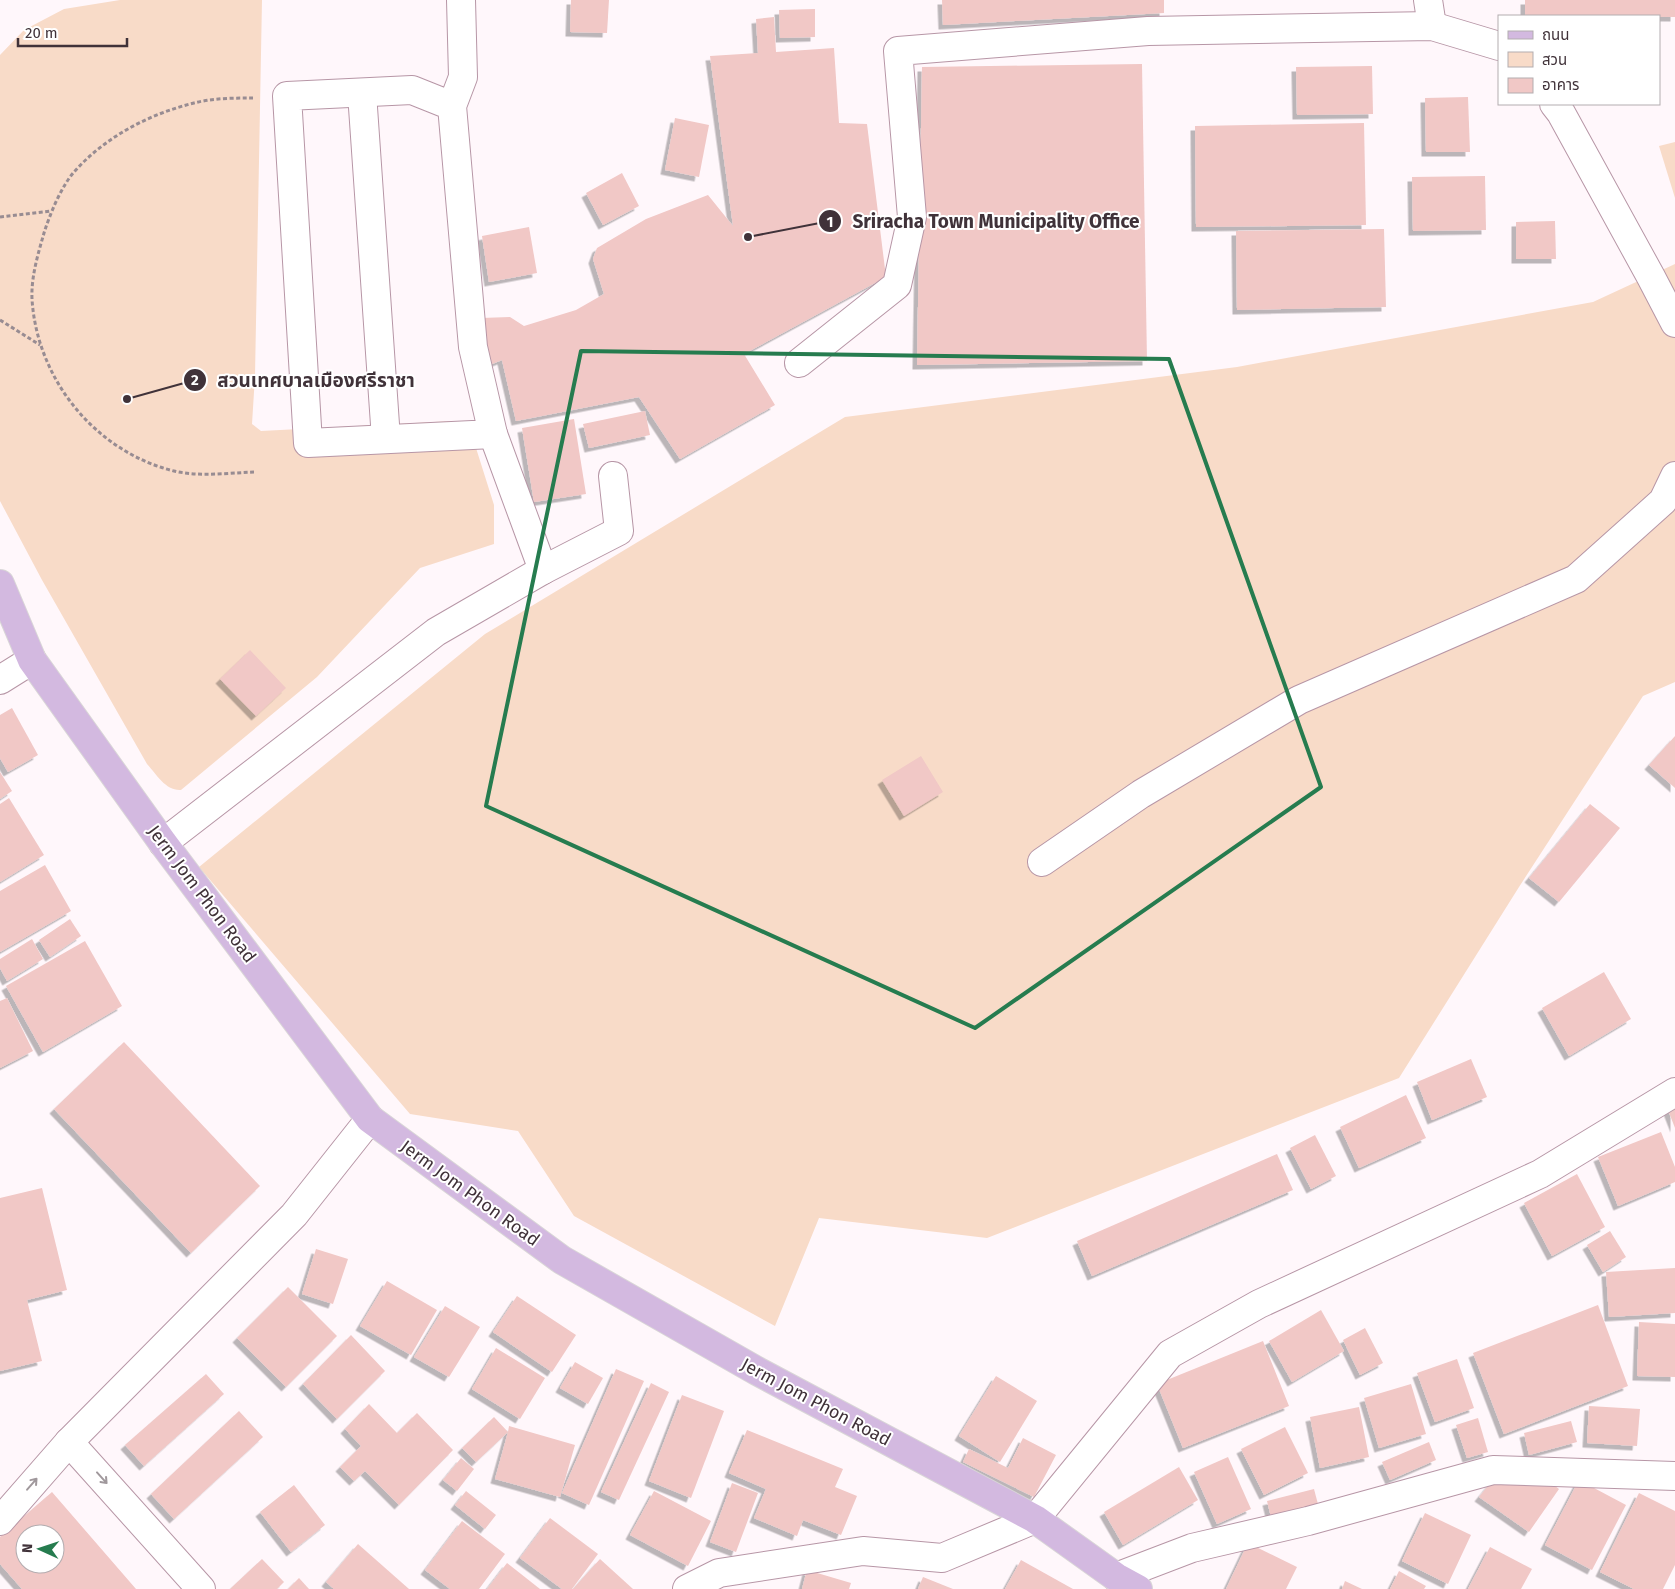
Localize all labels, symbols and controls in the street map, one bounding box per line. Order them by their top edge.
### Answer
scale bar [18,15,126,47]
legend [1498,15,1660,105]
text: 20 m [25,24,58,42]
text: ถนน [1542,26,1569,44]
text: สวน [1542,51,1567,69]
text: อาคาร [1542,76,1579,94]
callout: Sriracha Town Municipality Office [817,204,1149,238]
text: Sriracha Town Municipality Office [852,210,1140,233]
text: 1 [827,213,833,231]
callout: สวนเทศบาลเมืองศรีราชา [183,363,425,397]
text: สวนเทศบาลเมืองศรีราชา [217,369,415,392]
text: 2 [191,371,199,389]
street label: Jerm Jom Phon Road [143,821,261,967]
street label: Jerm Jom Phon Road [396,1135,544,1251]
street label: Jerm Jom Phon Road [737,1353,895,1451]
one-way arrow [96,1471,107,1484]
one-way arrow [26,1478,38,1491]
north arrow [15,1524,65,1574]
text: N [19,1543,36,1553]

